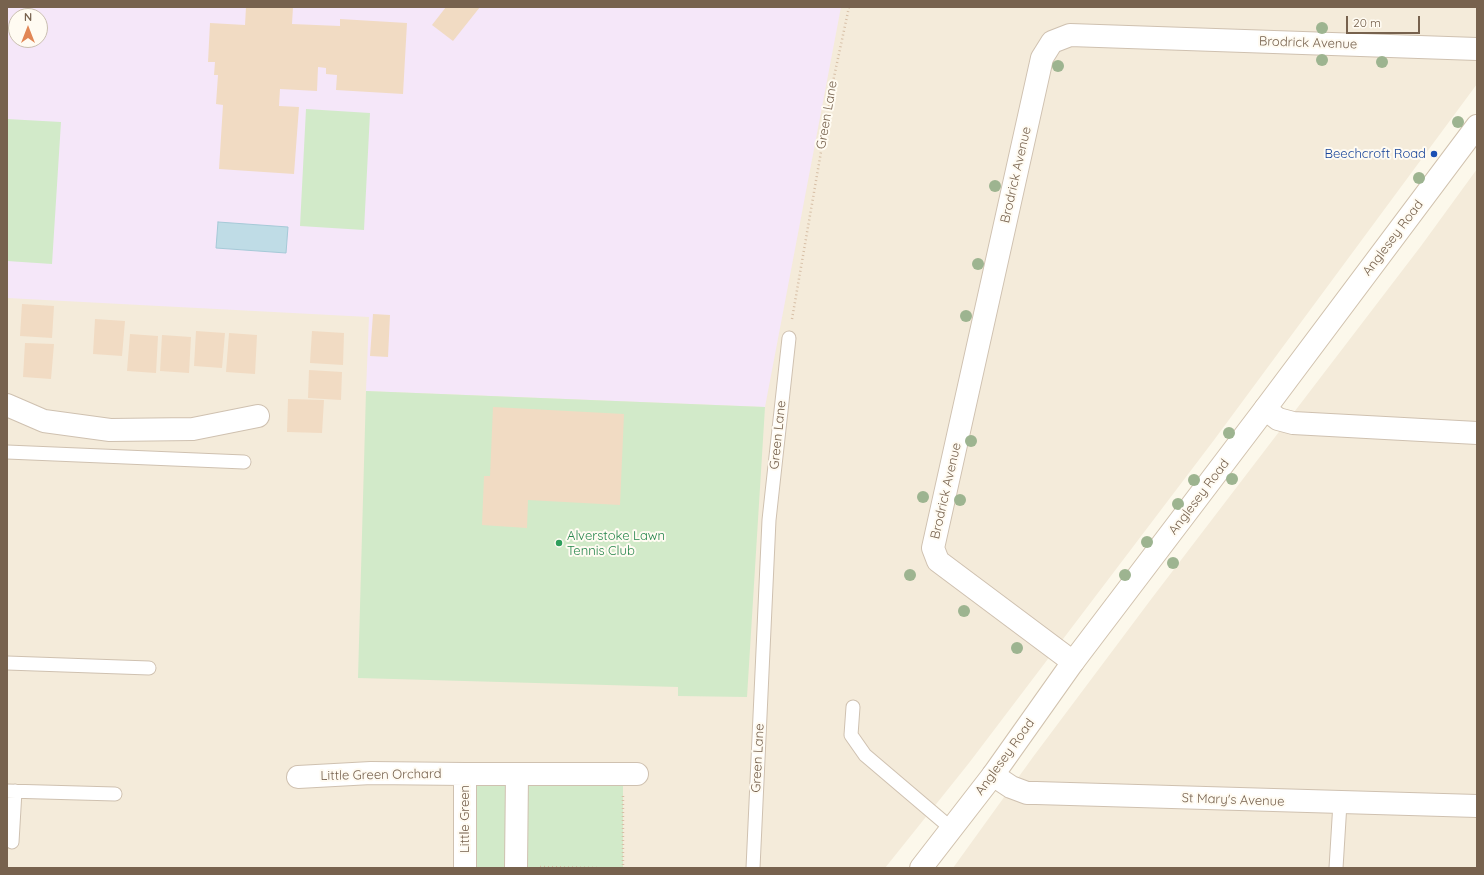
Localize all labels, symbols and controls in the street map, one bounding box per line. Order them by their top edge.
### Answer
north arrow [8,8,48,48]
scale bar [1348,8,1422,34]
text: N [24,10,32,24]
text: 20 m [1353,15,1381,30]
street label: Brodrick Avenue [1259,33,1357,53]
street label: Green Lane [813,80,841,150]
street label: Brodrick Avenue [997,125,1035,225]
place label: Beechcroft Road [1325,146,1426,162]
marker: Beechcroft Road [1429,149,1439,159]
street label: Anglesey Road [1359,197,1427,279]
street label: Green Lane [767,400,789,470]
street label: Brodrick Avenue [927,441,965,541]
street label: Anglesey Road [1165,456,1233,538]
place label: Alverstoke Lawn Tennis Club [567,528,665,559]
marker: Alverstoke Lawn Tennis Club [554,538,564,548]
street label: Anglesey Road [972,716,1038,798]
street label: Green Lane [748,723,768,793]
street label: Little Green Orchard [320,766,442,784]
street label: Little Green [457,785,473,853]
street label: St Mary's Avenue [1181,790,1285,810]

